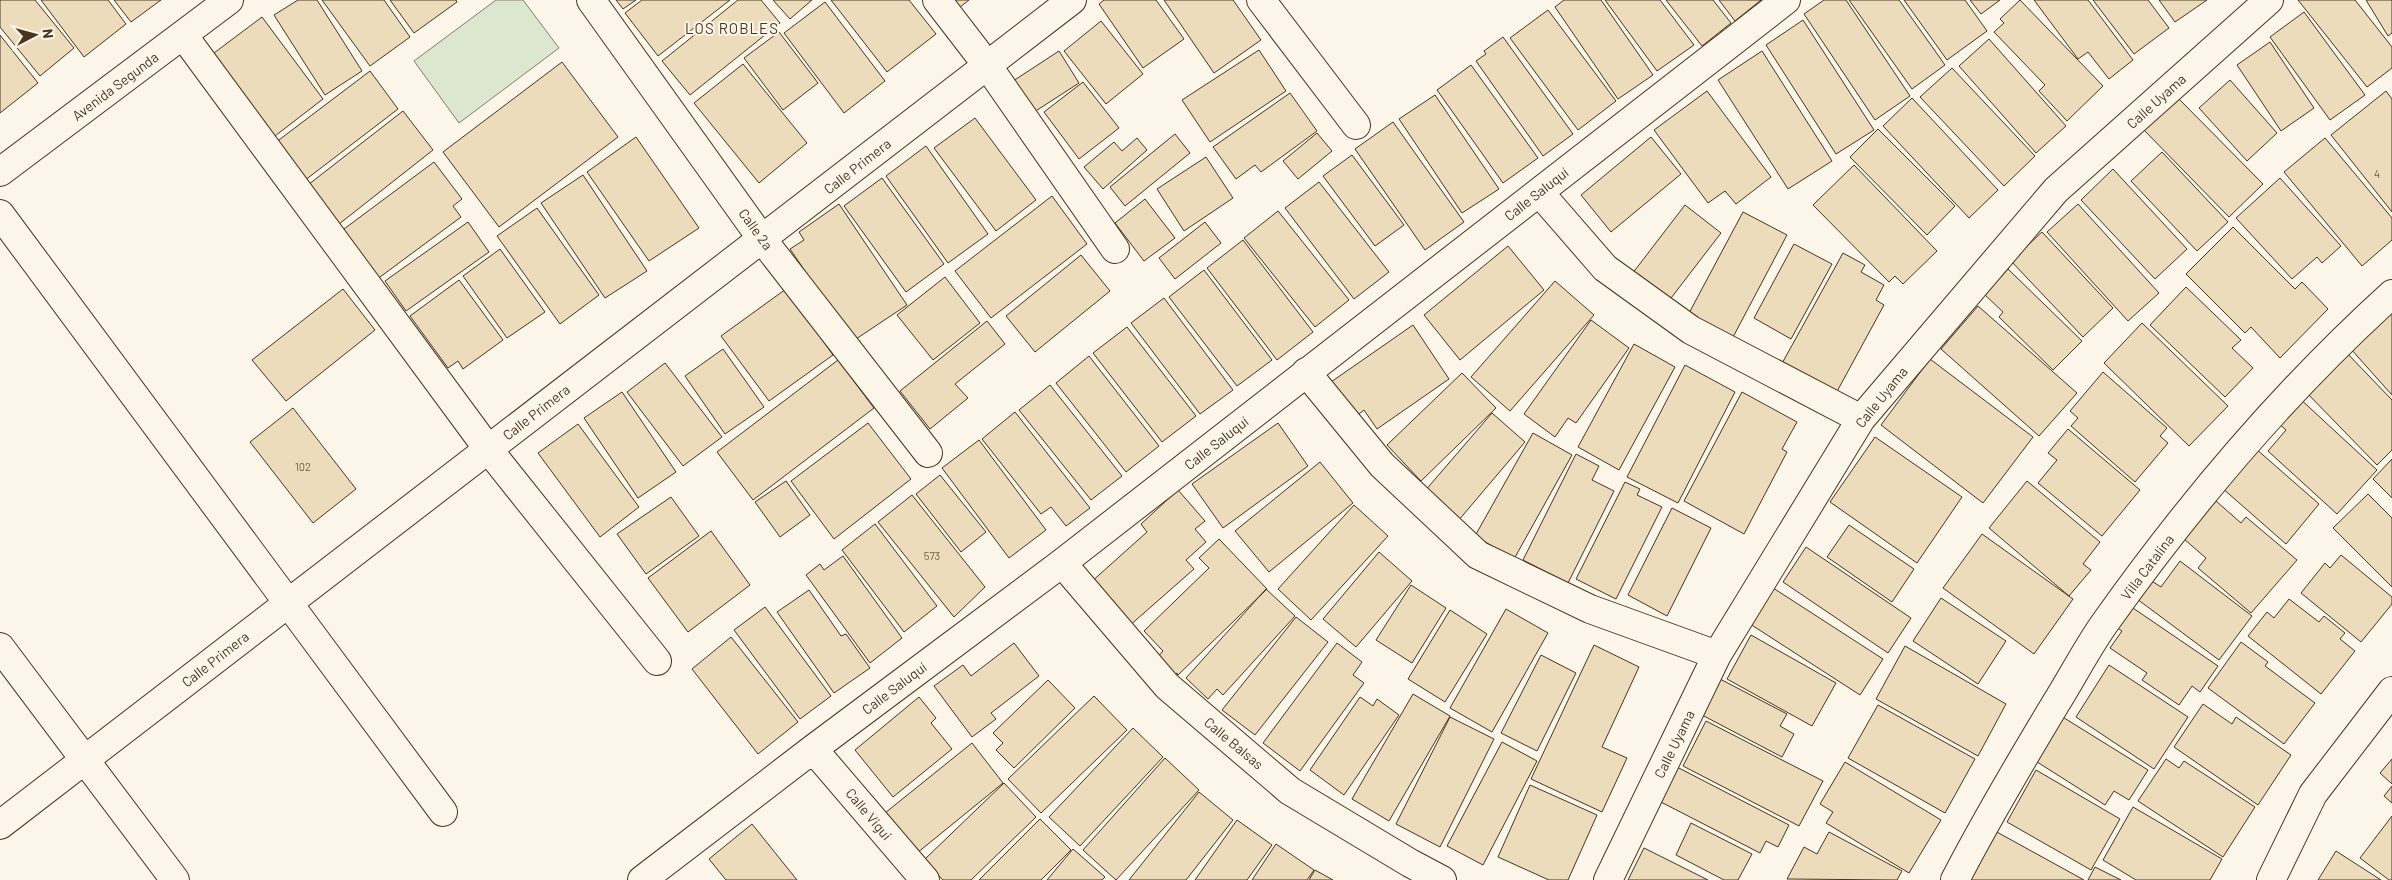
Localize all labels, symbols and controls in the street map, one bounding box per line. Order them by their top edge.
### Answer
north arrow [10,10,60,60]
district label: LOS ROBLES [685,19,779,37]
text: N [39,28,57,39]
street label: Avenida Segunda [69,48,161,124]
street label: Calle Uyama [2123,70,2189,132]
street label: Calle Primera [820,135,894,197]
street label: Calle Saluquí [1501,164,1571,224]
house number: 4 [2374,167,2380,180]
street label: Calle 2a [735,205,777,253]
street label: Calle Uyama [1851,363,1911,431]
street label: Calle Primera [499,381,573,443]
street label: Calle Saluquí [1181,413,1251,473]
house number: 102 [295,460,311,473]
street label: Villa Catalina [2117,531,2177,603]
house number: 573 [924,549,940,562]
street label: Calle Primera [178,628,252,690]
street label: Calle Saluquí [858,658,930,718]
street label: Calle Uyama [1650,707,1698,781]
street label: Calle Balsas [1201,713,1267,773]
street label: Calle Vigui [842,785,896,843]

